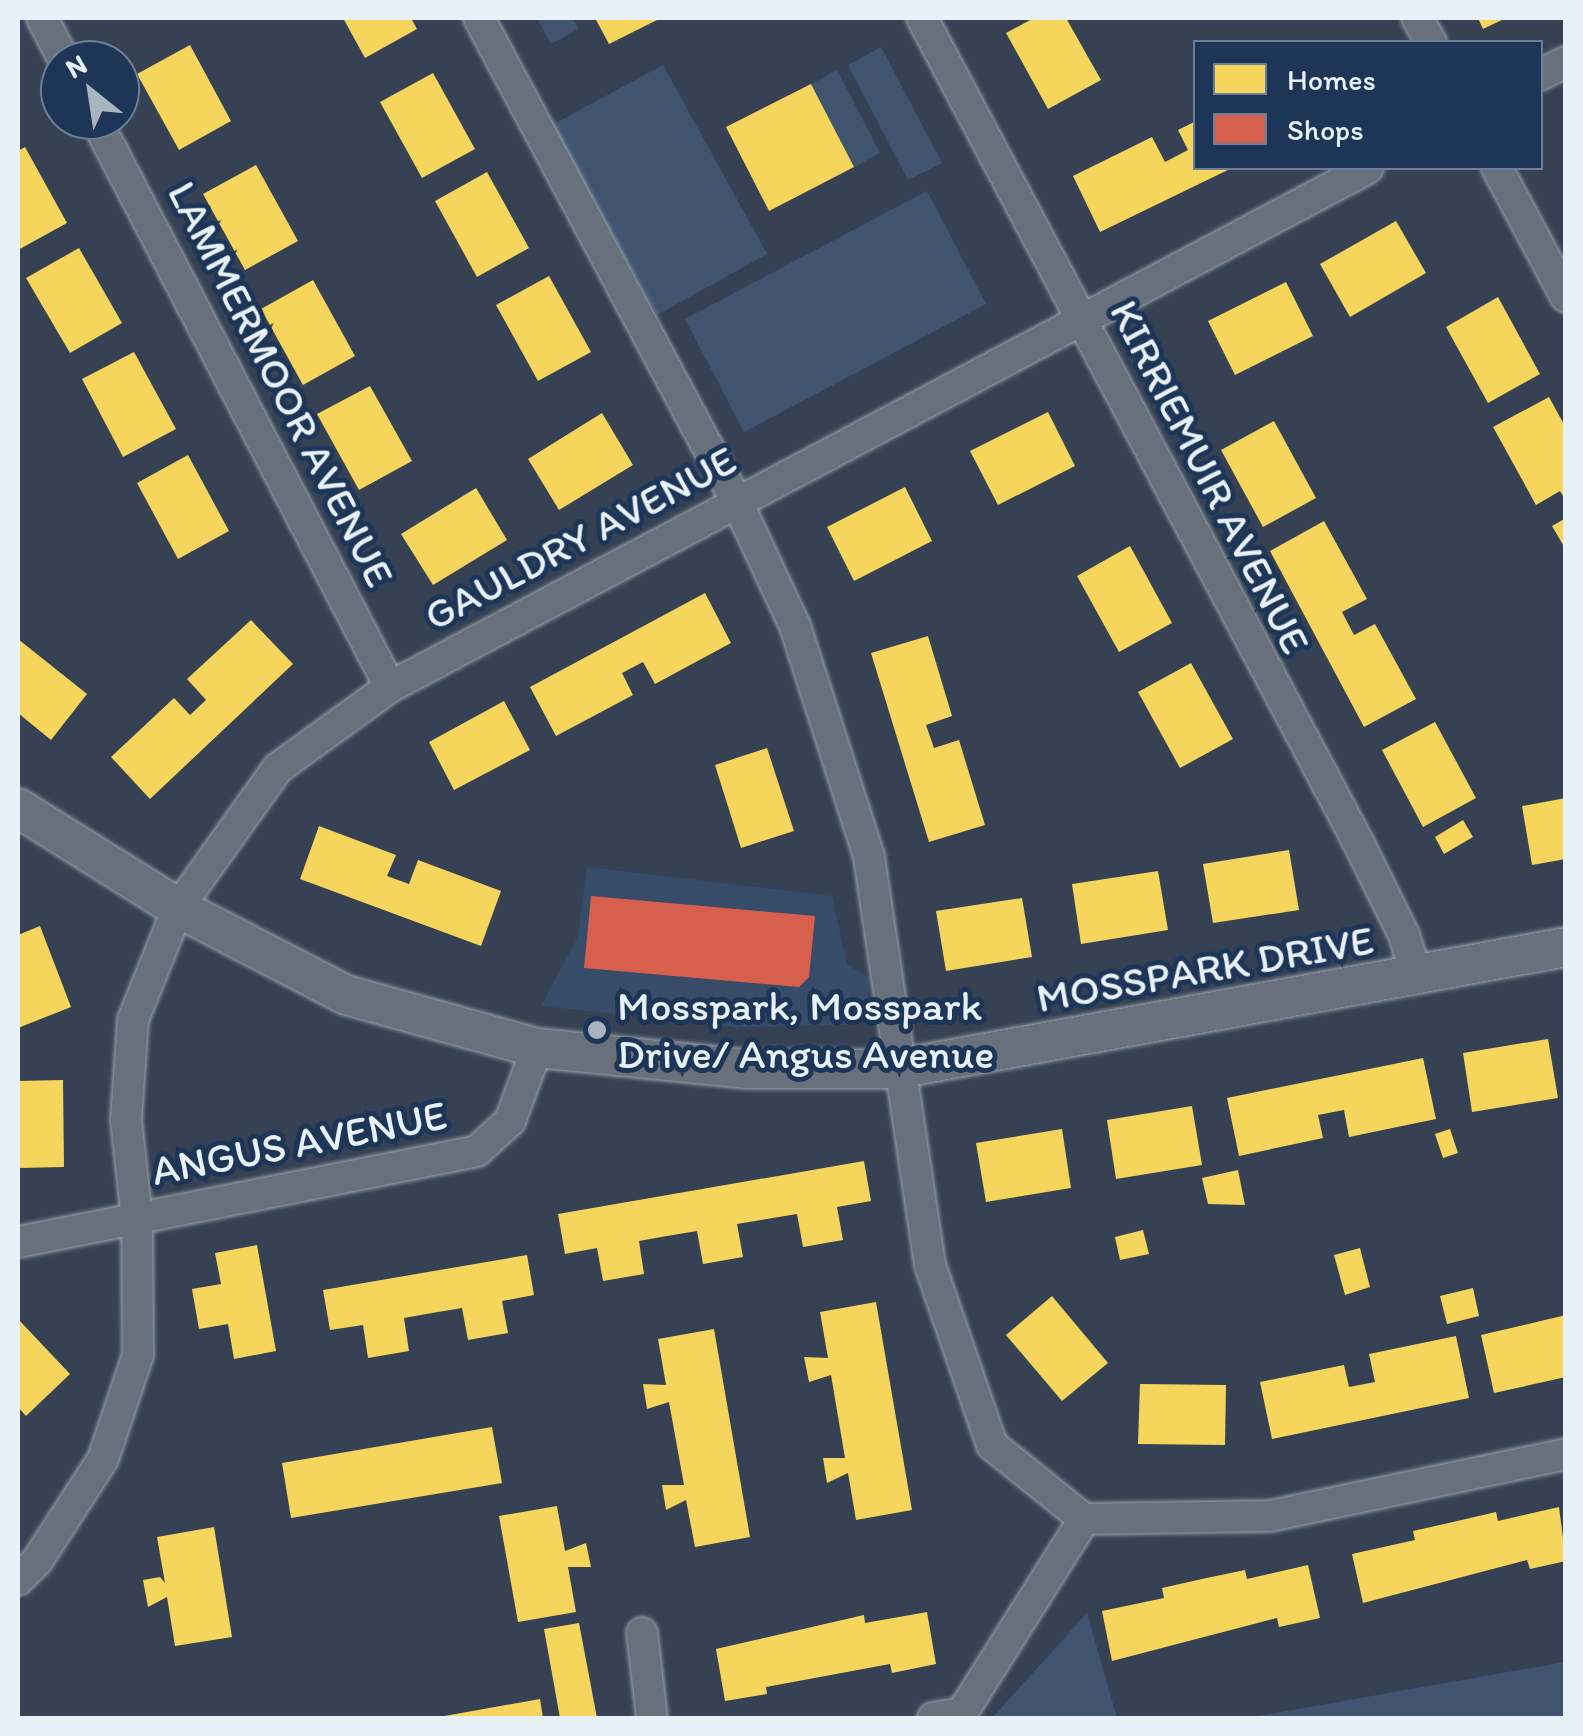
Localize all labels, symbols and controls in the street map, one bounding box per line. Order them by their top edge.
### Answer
north arrow [40,40,140,140]
legend [1193,40,1543,170]
text: N [59,46,93,85]
text: Homes [1287,61,1376,98]
text: Shops [1287,111,1364,148]
street label: LAMMERMOOR AVENUE [157,174,405,594]
street label: KIRRIEMUIR AVENUE [1099,292,1321,662]
street label: GAULDRY AVENUE [416,435,744,641]
street label: MOSSPARK DRIVE [1032,915,1378,1023]
place label: Mosspark, Mosspark Drive/ Angus Avenue [617,981,994,1080]
marker: Mosspark, Mosspark Drive/ Angus Avenue [586,1019,608,1041]
street label: ANGUS AVENUE [148,1090,450,1196]

